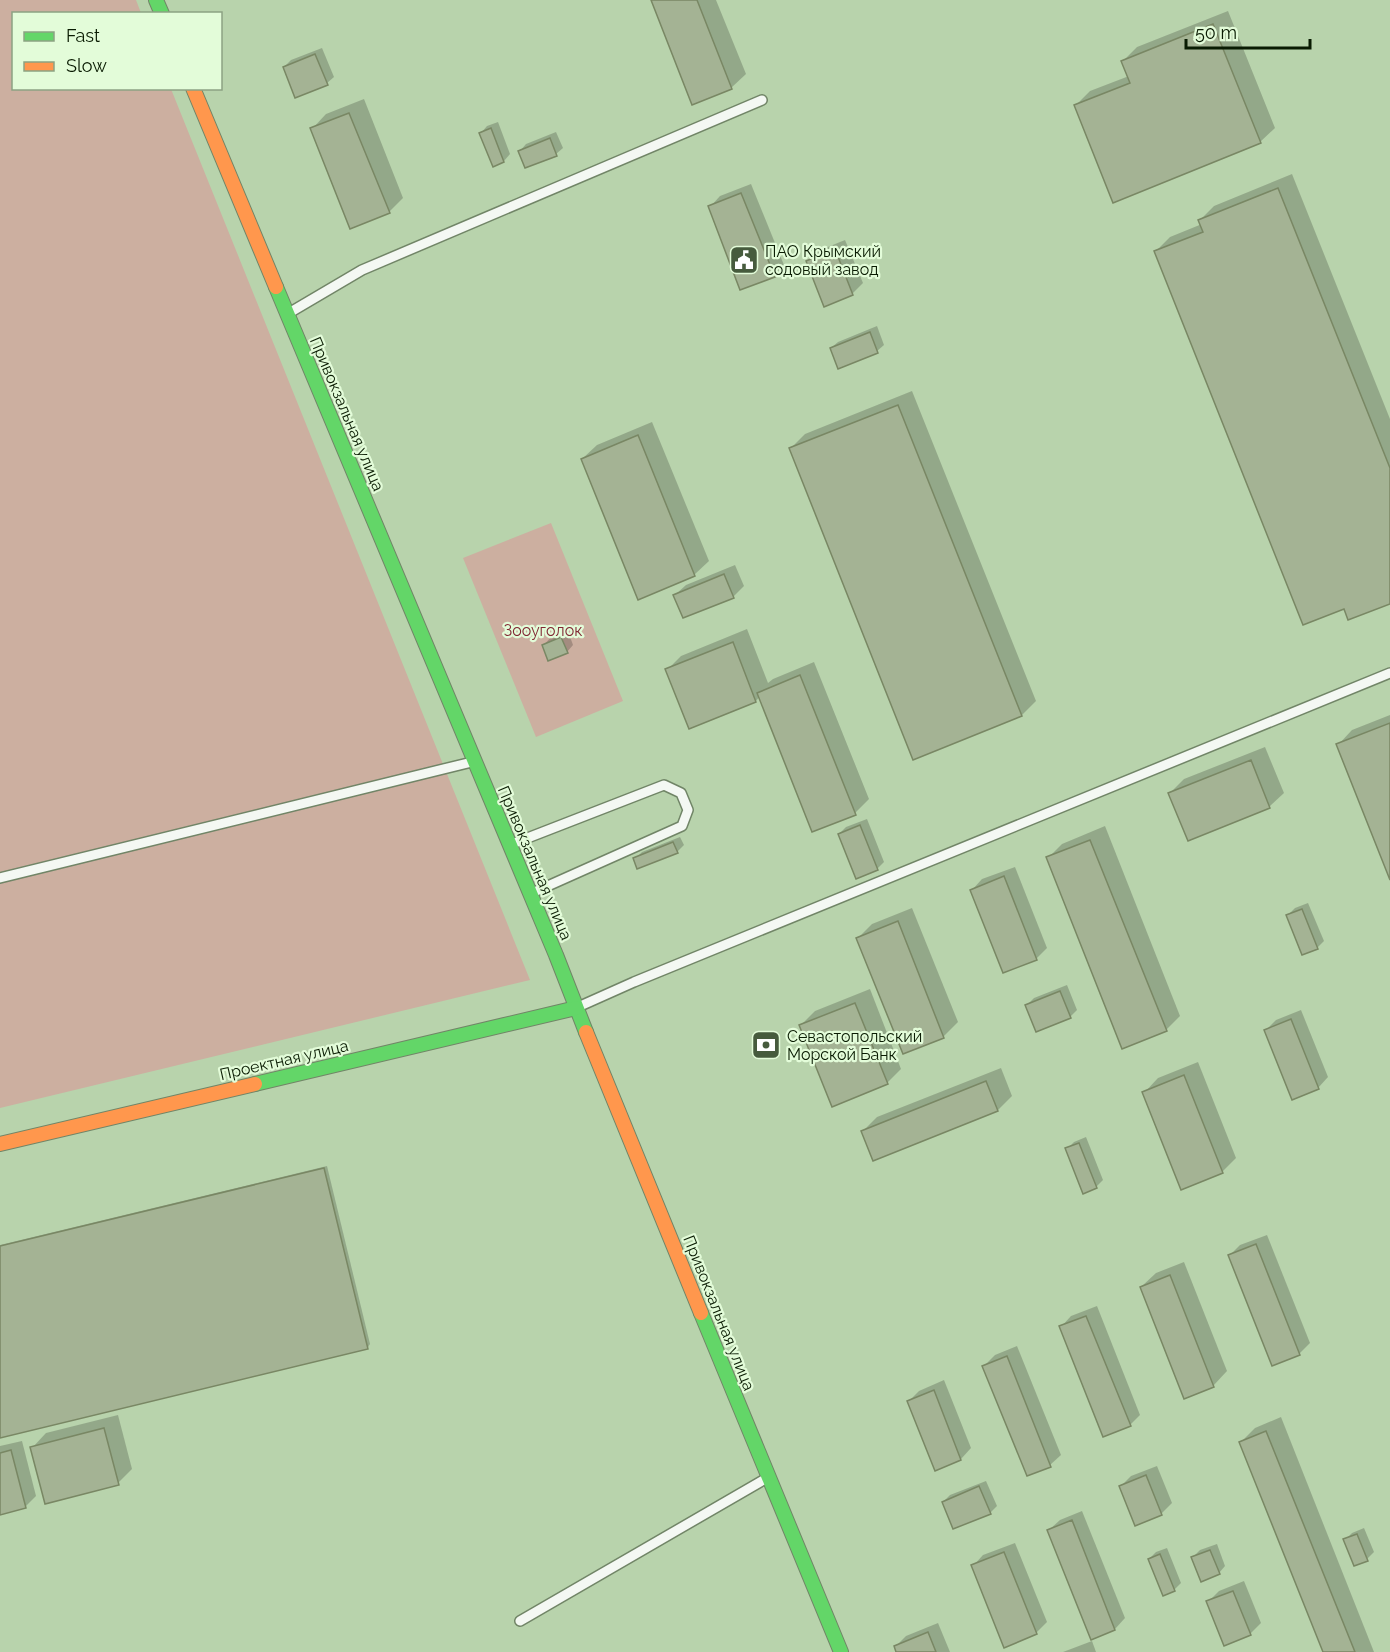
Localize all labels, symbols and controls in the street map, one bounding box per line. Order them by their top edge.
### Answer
legend [12,12,222,90]
scale bar [1186,12,1310,50]
text: 50 m [1195,22,1237,43]
text: Fast [66,25,100,46]
text: Slow [66,55,107,76]
place label: ПАО Крымский содовый завод [765,242,881,279]
public building icon: ПАО Крымский содовый завод [728,244,760,276]
street label: Привокзальная улица [306,334,388,494]
park label: Зооуголок [503,621,583,640]
street label: Привокзальная улица [494,783,576,943]
place label: Севастопольский Морской Банк [787,1027,922,1064]
bank icon: Севастопольский Морской Банк [750,1029,782,1061]
street label: Проектная улица [218,1036,350,1084]
street label: Привокзальная улица [679,1233,759,1393]

